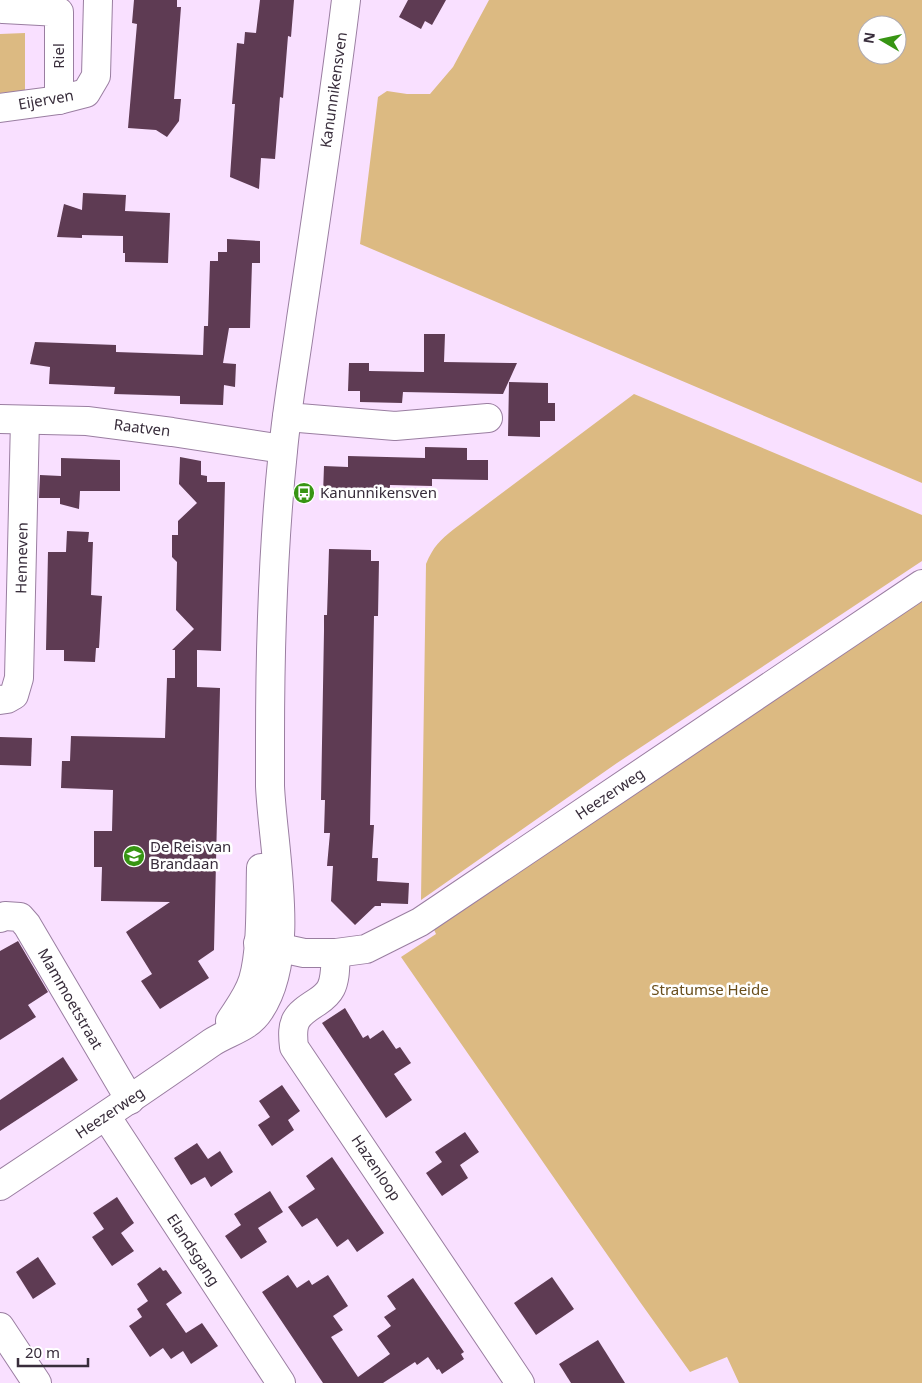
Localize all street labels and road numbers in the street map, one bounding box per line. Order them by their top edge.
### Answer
street label: Kanunnikensven [315,31,351,149]
street label: Riel [48,43,68,69]
street label: Eijerven [16,84,75,114]
street label: Raatven [113,414,172,440]
street label: Henneven [10,522,32,594]
street label: Heezerweg [571,763,648,824]
street label: Mammoetstraat [34,944,108,1053]
street label: Heezerweg [71,1082,148,1143]
street label: Hazenloop [347,1131,406,1204]
street label: Elandsgang [163,1209,225,1289]

